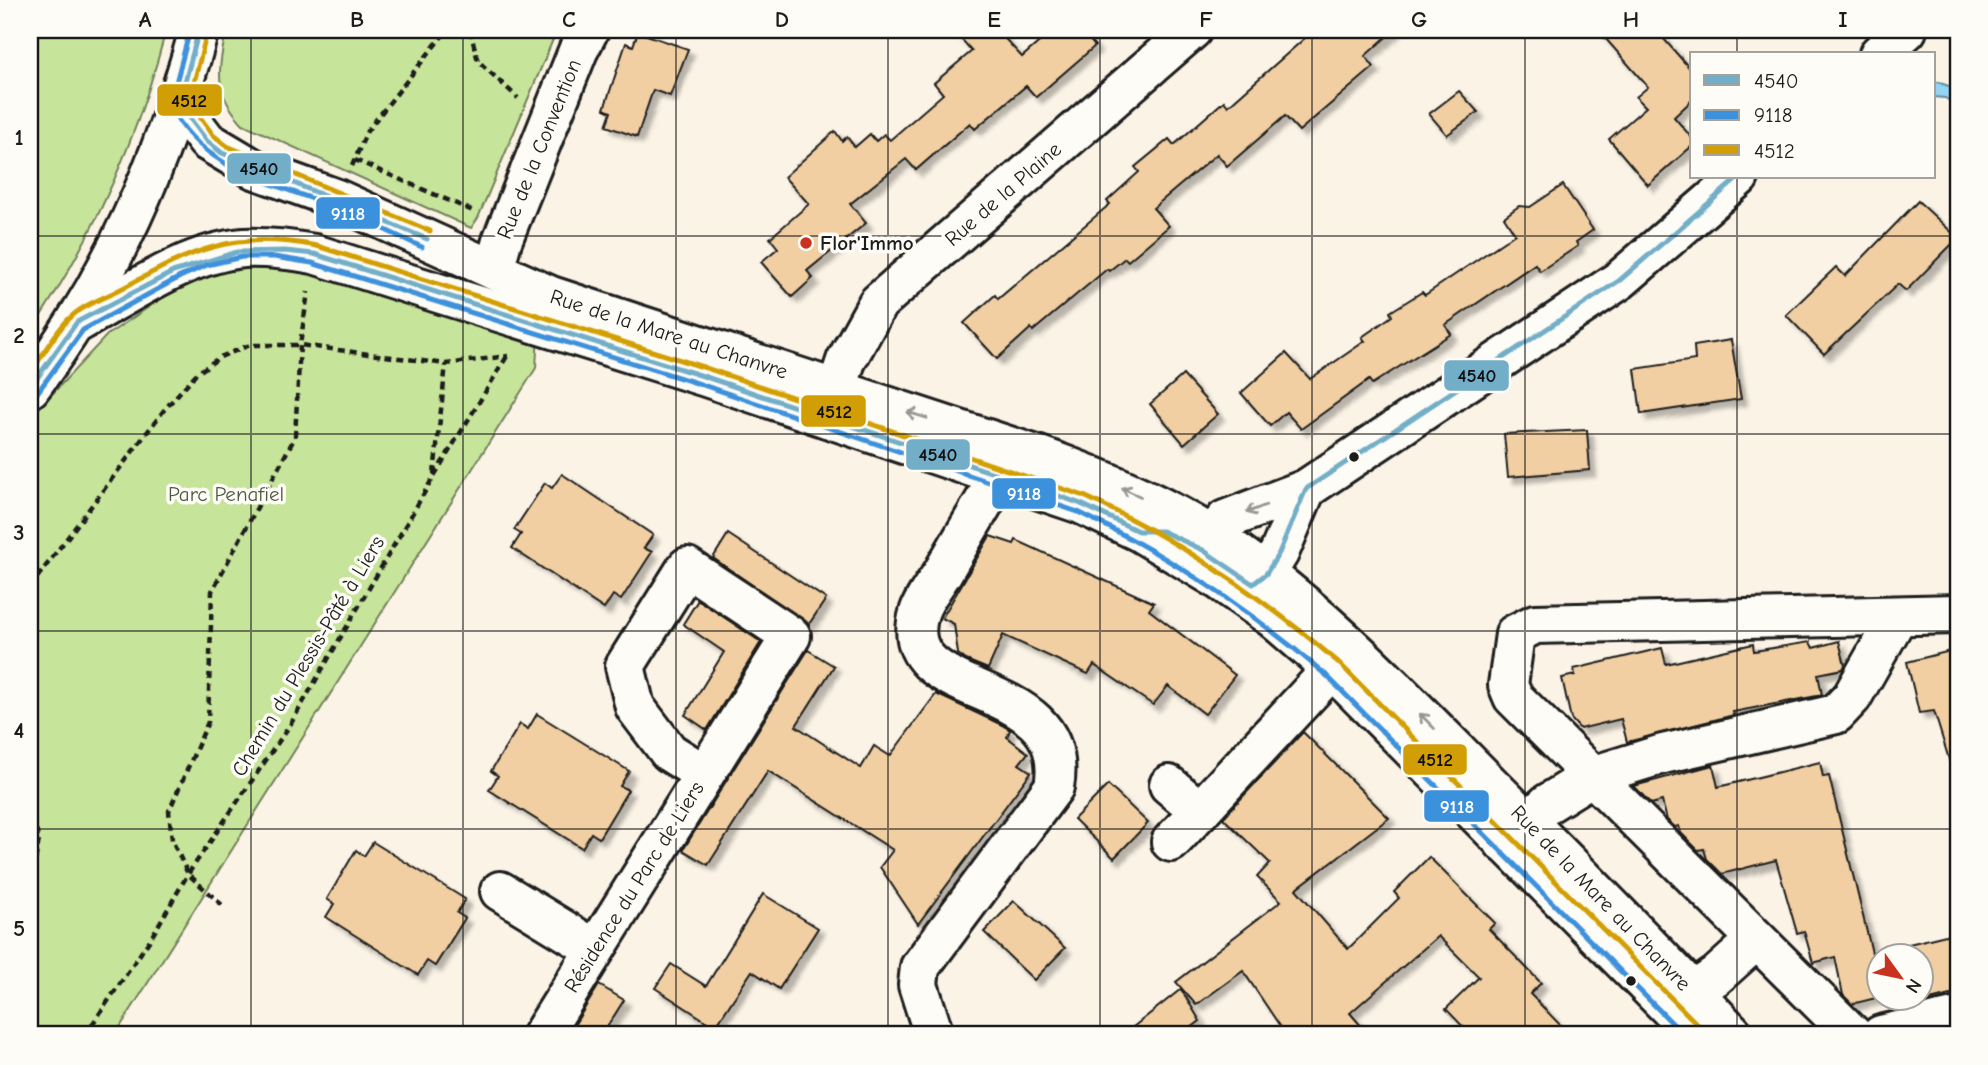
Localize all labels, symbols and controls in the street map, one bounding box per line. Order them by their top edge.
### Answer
text: A [139,6,152,33]
text: B [350,6,364,33]
text: C [562,6,576,33]
text: D [775,6,789,33]
text: E [987,6,1001,33]
text: F [1199,6,1213,33]
text: G [1411,6,1427,33]
text: H [1623,6,1639,33]
text: I [1838,6,1848,33]
legend [1690,52,1936,178]
street label: Rue de la Convention [492,56,586,242]
text: 4540 [1754,69,1799,93]
line badge: 4512 [156,83,223,117]
text: 4512 [171,90,207,112]
text: 9118 [1754,103,1793,127]
text: 1 [14,124,24,151]
street label: Rue de la Plaine [940,137,1066,251]
text: 4512 [1754,139,1795,163]
line badge: 4540 [226,152,292,185]
text: 4540 [240,158,278,180]
line badge: 9118 [315,196,381,230]
text: 9118 [331,203,365,225]
place label: Flor'Immo [820,231,914,255]
marker: Flor'Immo [798,235,814,251]
street label: Rue de la Mare au Chanvre [547,284,791,384]
text: 2 [13,322,25,349]
line badge: 4540 [1443,359,1510,392]
text: 4540 [1458,365,1496,387]
line badge: 4512 [800,394,867,428]
text: 4512 [816,401,852,423]
one-way arrow [907,407,929,420]
line badge: 4540 [905,438,971,471]
text: 4540 [919,444,957,466]
unlabelled marker [1347,450,1361,464]
line badge: 9118 [991,477,1057,510]
park label: Parc Penafiel [168,482,284,506]
text: 9118 [1007,483,1041,505]
one-way arrow [1121,485,1142,499]
one-way arrow [1245,503,1267,516]
text: 3 [13,519,25,546]
street label: Chemin du Plessis-Pâté à Liers [227,532,389,780]
one-way arrow [1419,713,1436,730]
text: 4 [14,717,25,744]
line badge: 4512 [1402,743,1468,776]
text: 4512 [1417,749,1453,771]
street label: Résidence du Parc de Liers [559,777,709,997]
line badge: 9118 [1423,789,1490,823]
text: 9118 [1440,796,1474,818]
street label: Rue de la Mare au Chanvre [1506,800,1696,996]
text: 5 [13,915,25,942]
north arrow [1866,942,1936,1012]
unlabelled marker [1624,974,1638,988]
text: N [1901,975,1926,997]

